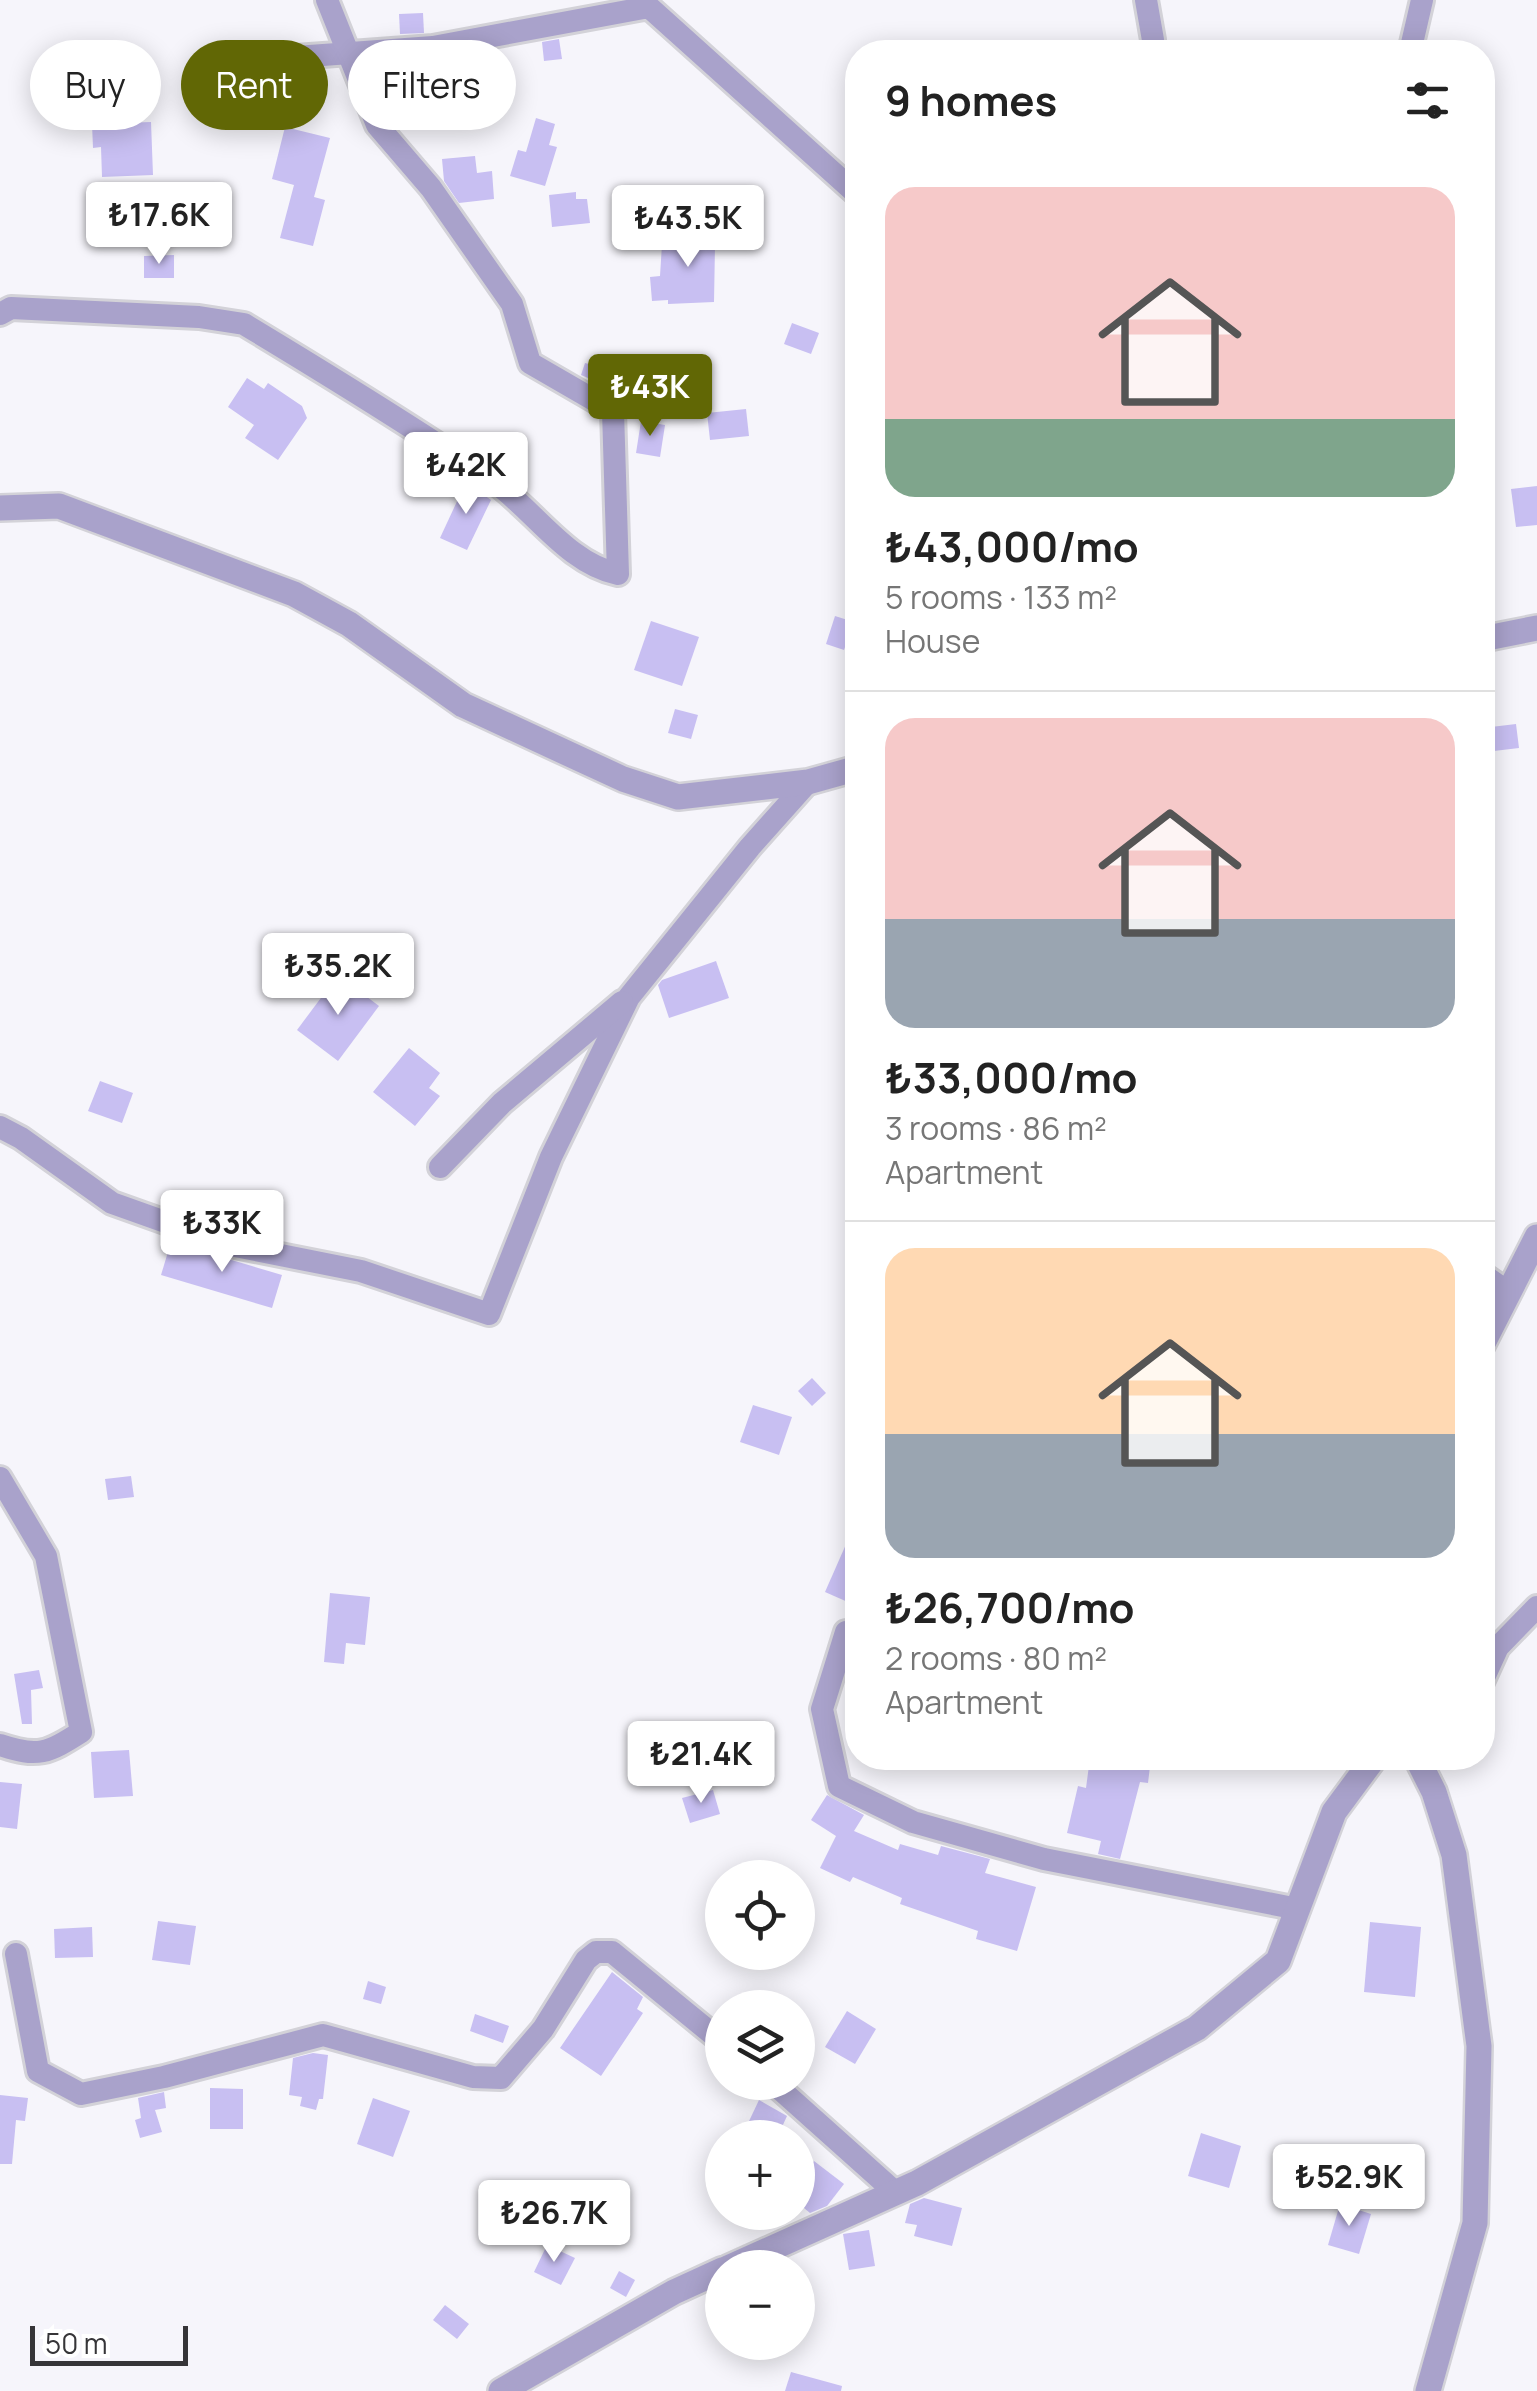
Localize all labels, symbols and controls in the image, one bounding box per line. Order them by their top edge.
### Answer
chip: Buy [30,40,161,130]
chip: Rent [181,40,328,130]
chip: Filters [348,40,516,130]
text: 9 homes [885,71,1057,129]
icon: filters [1400,73,1455,128]
pin: ₺17.6K [78,182,240,267]
pin: ₺43.5K [607,185,769,270]
text: ₺17.6K [108,192,210,236]
text: ₺43.5K [634,195,742,239]
icon: home [1080,252,1260,432]
pin: ₺43K [591,354,709,439]
text: ₺43K [610,364,690,408]
pin: ₺42K [407,432,525,517]
text: ₺42K [426,442,506,486]
text: ₺43,000/mo [885,517,1139,575]
text: 5 rooms · 133 m² [885,575,1117,619]
text: House [885,619,980,663]
icon: home [1080,783,1260,963]
pin: ₺35.2K [257,933,419,1018]
text: ₺35.2K [284,943,392,987]
text: ₺33,000/mo [885,1048,1138,1106]
text: 3 rooms · 86 m² [885,1106,1107,1150]
text: Apartment [885,1150,1043,1194]
pin: ₺33K [163,1190,281,1275]
text: ₺33K [182,1200,262,1244]
icon: home [1080,1313,1260,1493]
text: ₺26,700/mo [885,1578,1135,1636]
text: 2 rooms · 80 m² [885,1636,1107,1680]
text: Apartment [885,1680,1043,1724]
pin: ₺21.4K [620,1721,782,1806]
text: ₺21.4K [650,1731,752,1775]
map controls [705,1860,815,2360]
button: locate [705,1860,815,1970]
button: layers [705,1990,815,2100]
button: + [705,2120,815,2230]
pin: ₺52.9K [1268,2144,1430,2229]
text: ₺52.9K [1295,2154,1403,2198]
pin: ₺26.7K [473,2180,635,2265]
text: ₺26.7K [500,2190,608,2234]
button: − [705,2250,815,2360]
scale bar [30,2321,188,2366]
text: 50 m [45,2324,108,2362]

